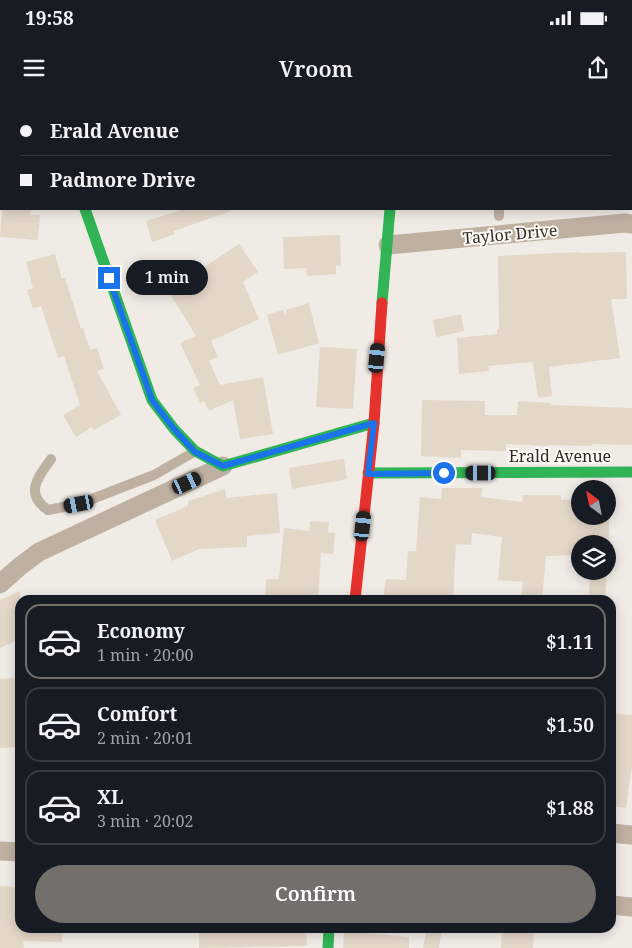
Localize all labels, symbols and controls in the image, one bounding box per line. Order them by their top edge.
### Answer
text: 19:58 [25,5,74,31]
text: Vroom [279,53,353,83]
icon: menu [20,54,48,82]
icon: share [584,54,612,82]
text: Erald Avenue [50,118,179,144]
text: Padmore Drive [50,167,196,193]
street label: Taylor Drive [462,219,558,249]
callout: 1 min [126,260,209,296]
text: 1 min [145,266,189,288]
route end [98,267,120,289]
car [367,342,386,374]
street label: Erald Avenue [509,445,611,467]
route start [433,462,455,484]
car [466,466,496,481]
car [170,470,203,496]
north arrow [571,480,616,525]
map controls [571,480,616,580]
car [62,494,95,514]
car [353,510,372,542]
button: layers [571,535,616,580]
text: Economy [97,618,185,644]
icon: car [37,619,82,664]
text: $1.11 [546,629,594,655]
text: 1 min · 20:00 [97,644,193,666]
text: Comfort [97,701,177,727]
icon: car [37,702,82,747]
text: $1.50 [546,712,594,738]
text: 2 min · 20:01 [97,727,193,749]
text: XL [97,784,123,810]
icon: car [37,785,82,830]
text: $1.88 [546,795,594,821]
text: 3 min · 20:02 [97,810,193,832]
button: Confirm [35,865,596,923]

